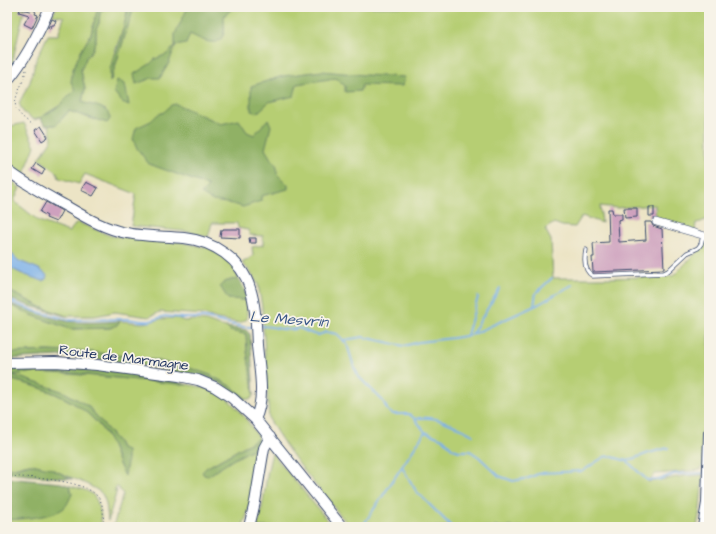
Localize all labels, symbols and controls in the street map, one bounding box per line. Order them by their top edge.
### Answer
water label: Le Mesvrin [249,306,330,333]
street label: Route de Marmagne [58,340,190,376]

